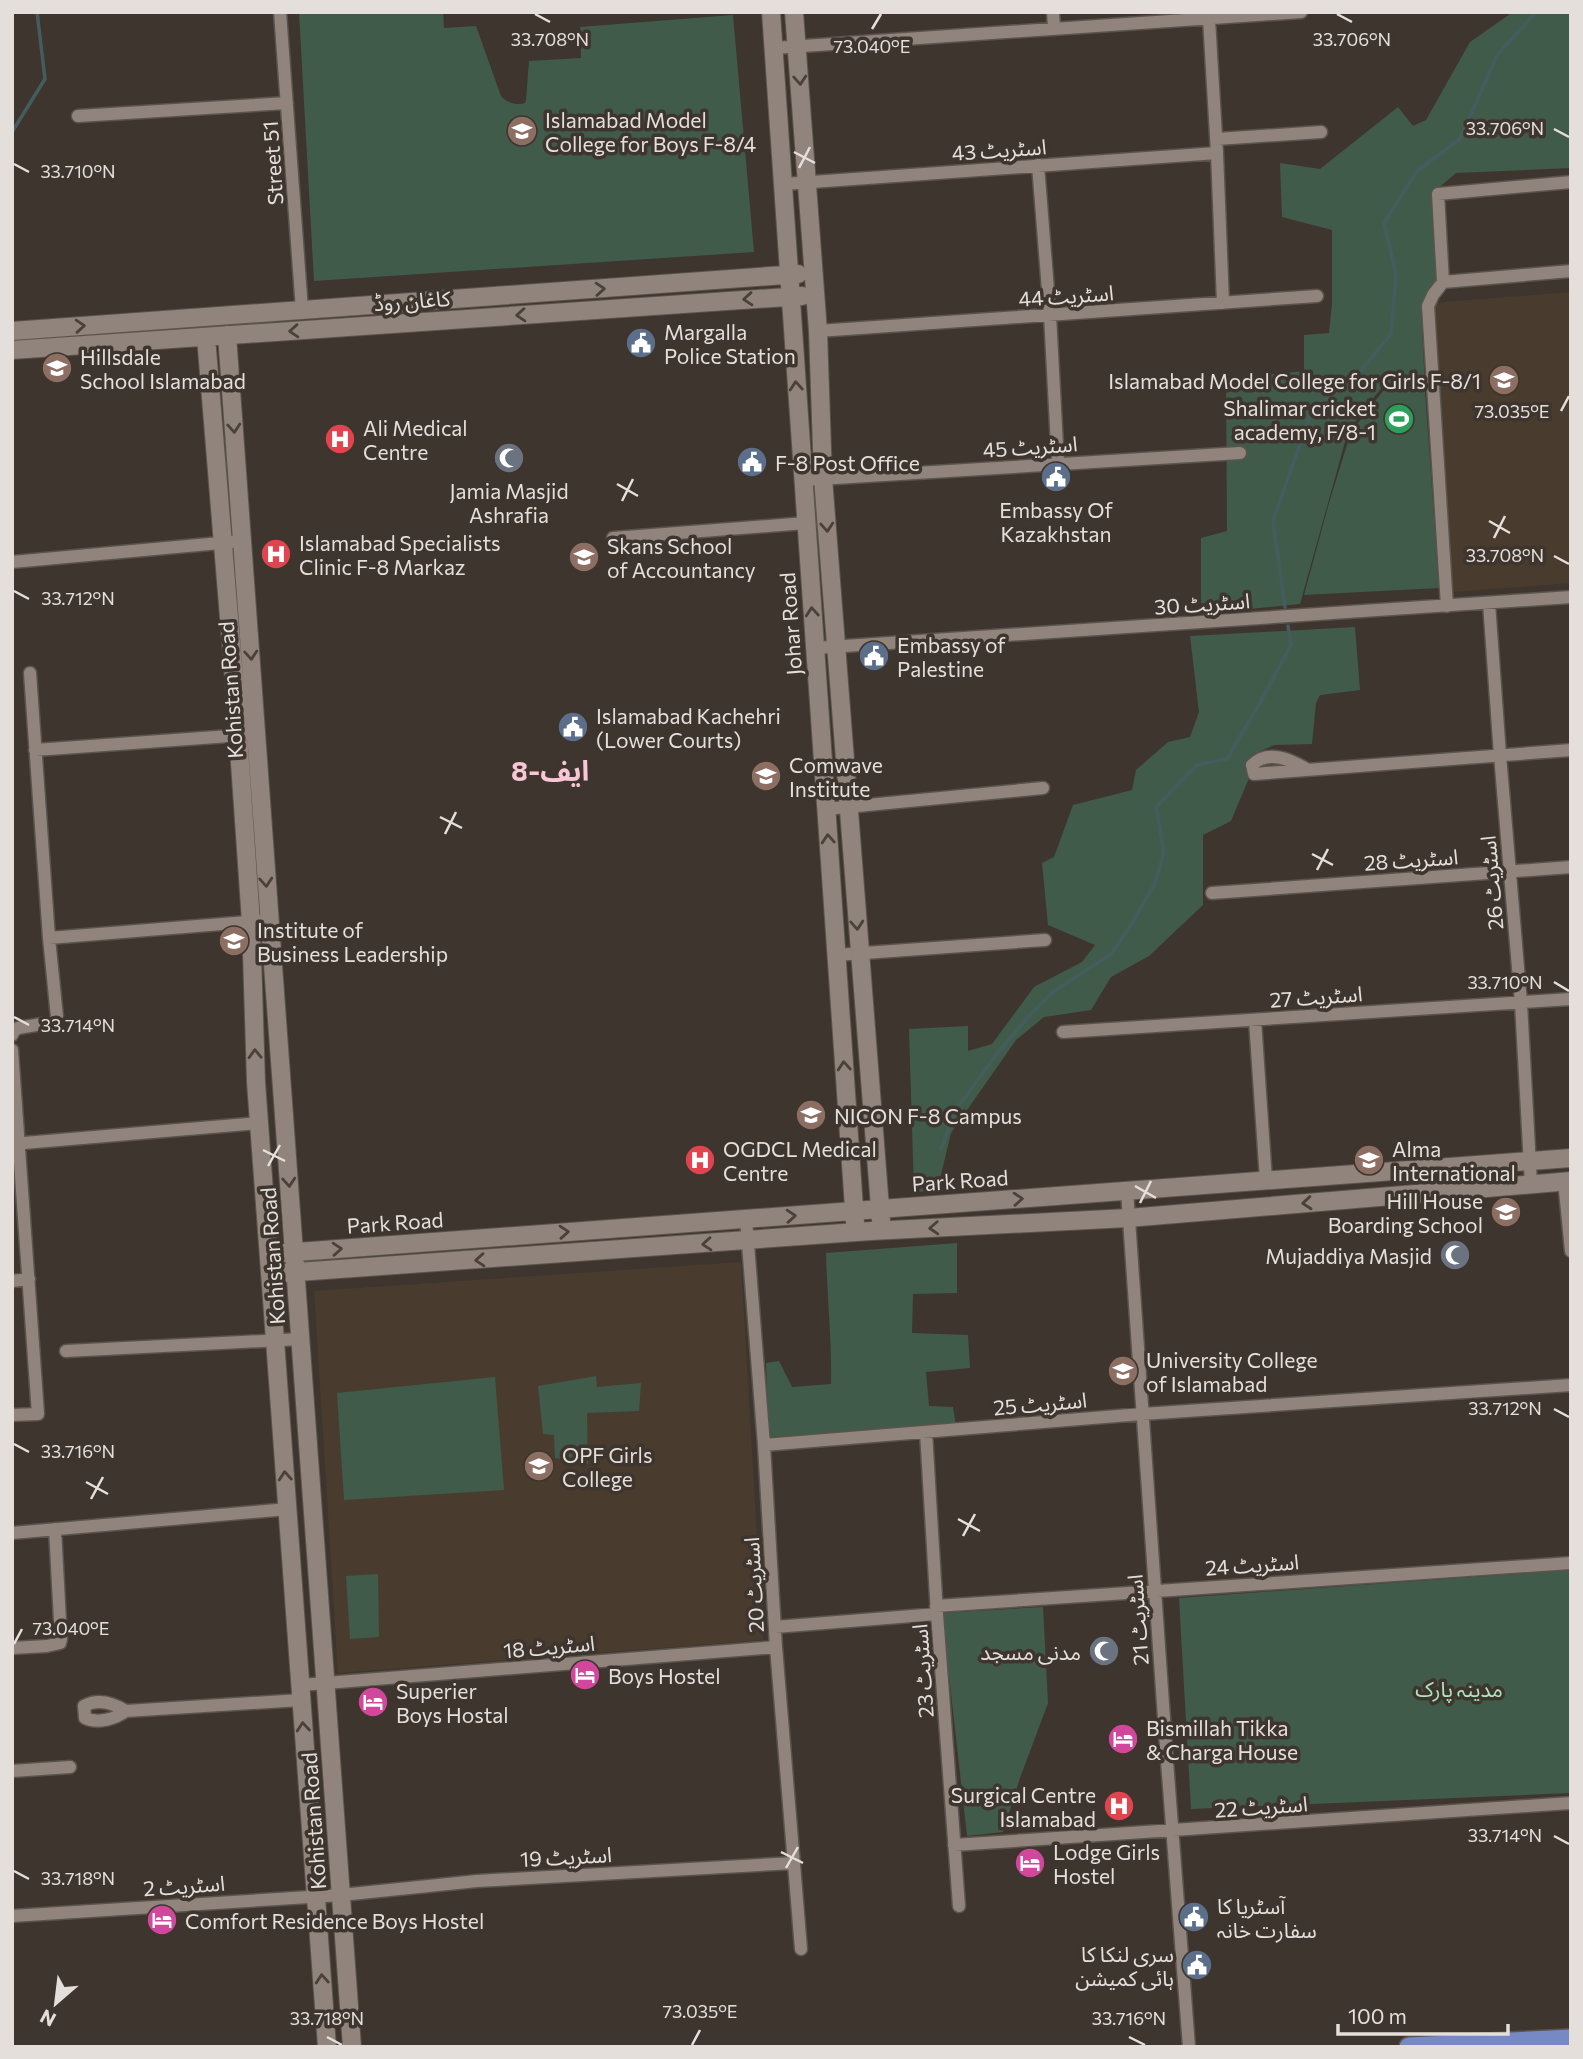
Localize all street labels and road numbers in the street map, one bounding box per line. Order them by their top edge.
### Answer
street label: Street 51 [257,120,287,206]
street label: اسٹریٹ 43 [951,133,1047,166]
street label: اسٹریٹ 44 [1018,279,1115,312]
street label: کاغان روڈ [373,285,452,316]
street label: اسٹریٹ 45 [982,430,1078,463]
street label: Johar Road [774,572,806,676]
street label: اسٹریٹ 30 [1153,587,1251,620]
street label: Kohistan Road [213,621,247,759]
street label: اسٹریٹ 26 [1474,835,1509,931]
street label: اسٹریٹ 28 [1363,843,1459,876]
street label: اسٹریٹ 27 [1269,980,1363,1013]
street label: Park Road [911,1164,1009,1196]
street label: Kohistan Road [255,1187,289,1325]
street label: Park Road [346,1206,444,1238]
street label: اسٹریٹ 25 [992,1386,1088,1421]
street label: اسٹریٹ 20 [738,1537,769,1633]
street label: اسٹریٹ 24 [1204,1548,1300,1581]
street label: اسٹریٹ 21 [1121,1574,1154,1666]
street label: اسٹریٹ 23 [906,1623,939,1719]
street label: اسٹریٹ 18 [502,1630,596,1663]
street label: Kohistan Road [296,1752,330,1890]
street label: اسٹریٹ 22 [1213,1790,1309,1823]
street label: اسٹریٹ 19 [519,1841,613,1872]
street label: اسٹریٹ 2 [142,1870,226,1901]

